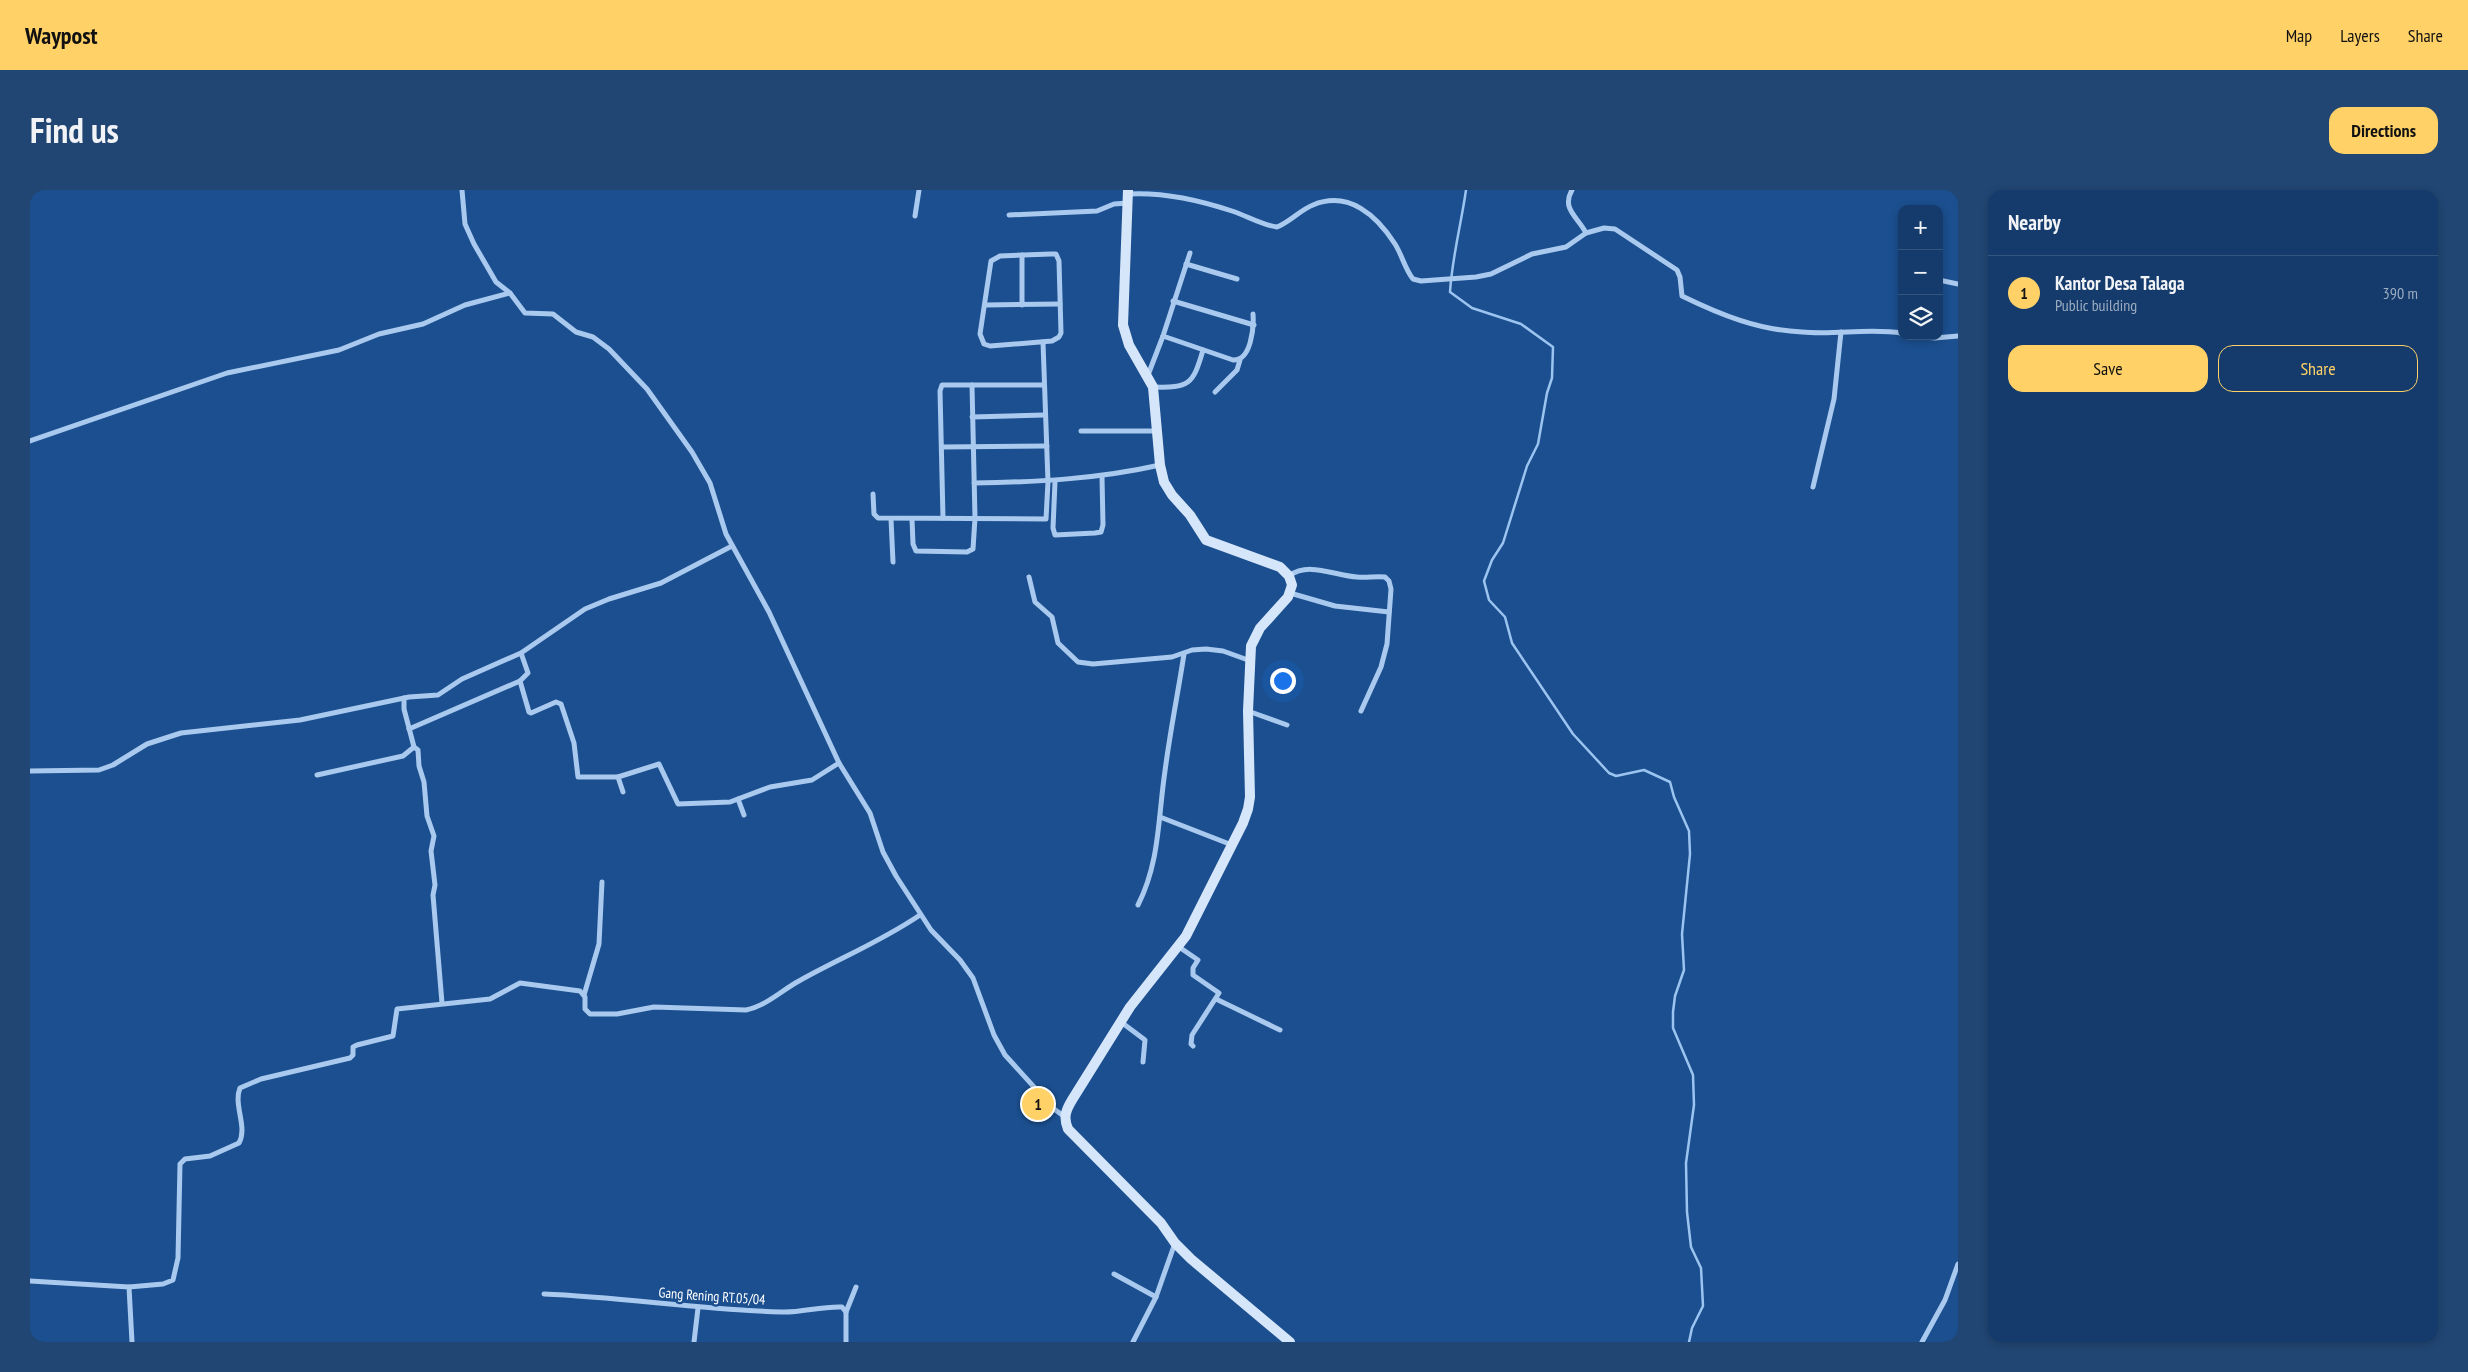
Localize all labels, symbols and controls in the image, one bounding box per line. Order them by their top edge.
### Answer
text: Waypost [25,20,98,51]
text: Map [2286,24,2312,47]
text: Layers [2340,24,2380,47]
text: Share [2408,24,2443,47]
text: Find us [30,107,119,153]
button: Directions [2329,107,2438,154]
map controls [1898,205,1943,340]
button: + [1898,205,1943,250]
text: Nearby [2008,209,2061,236]
button: − [1898,250,1943,295]
text: Kantor Desa Talaga [2055,271,2185,295]
text: 1 [2020,283,2028,303]
text: 390 m [2383,283,2418,303]
button: layers [1898,295,1943,340]
text: Public building [2055,295,2137,315]
button: Save [2008,345,2208,392]
button: Share [2218,345,2418,392]
your location [1270,668,1296,694]
pin: 1 [1022,1085,1054,1123]
street label: Gang Rening RT.05/04 [658,1283,767,1309]

